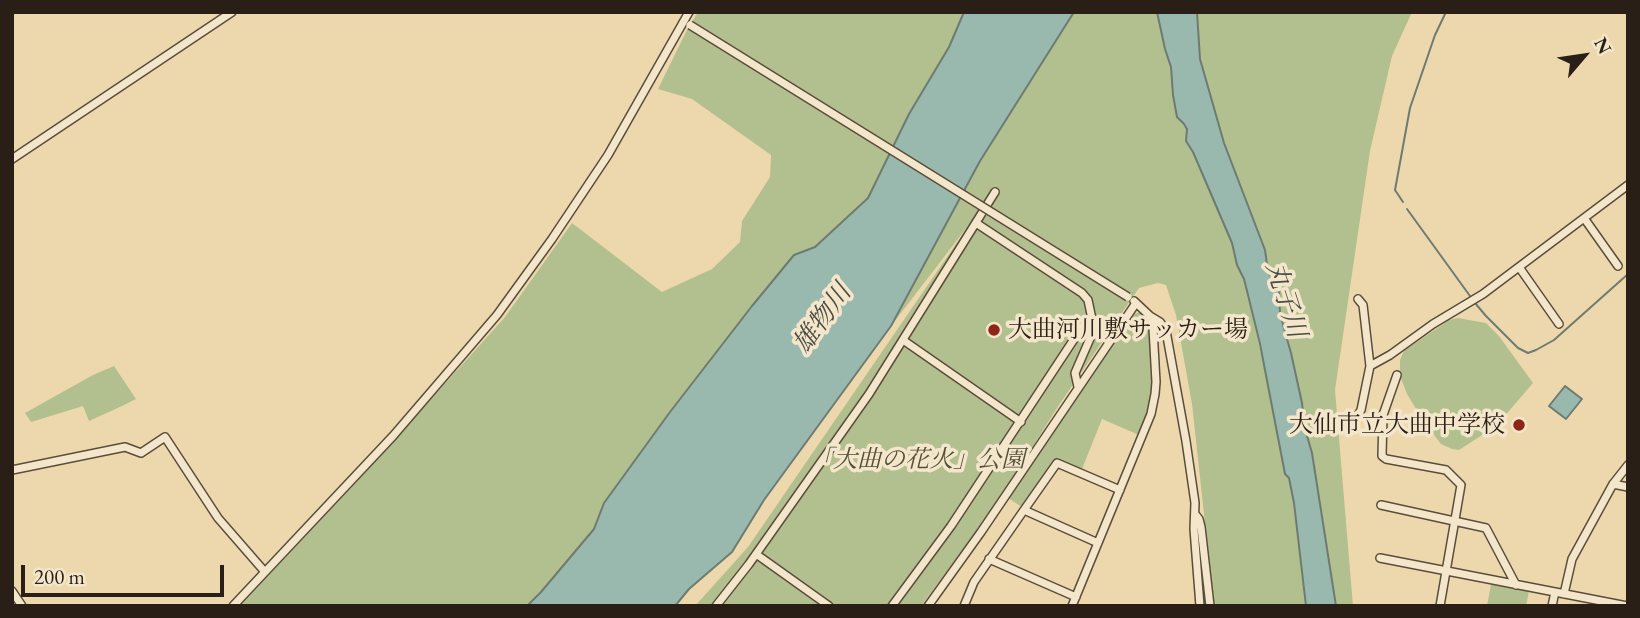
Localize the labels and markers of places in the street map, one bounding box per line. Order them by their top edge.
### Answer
place label: 大曲河川敷サッカー場 [1008,316,1248,344]
marker: 大曲河川敷サッカー場 [986,322,1002,338]
place label: 大仙市立大曲中学校 [1289,411,1505,439]
marker: 大仙市立大曲中学校 [1511,417,1527,433]

